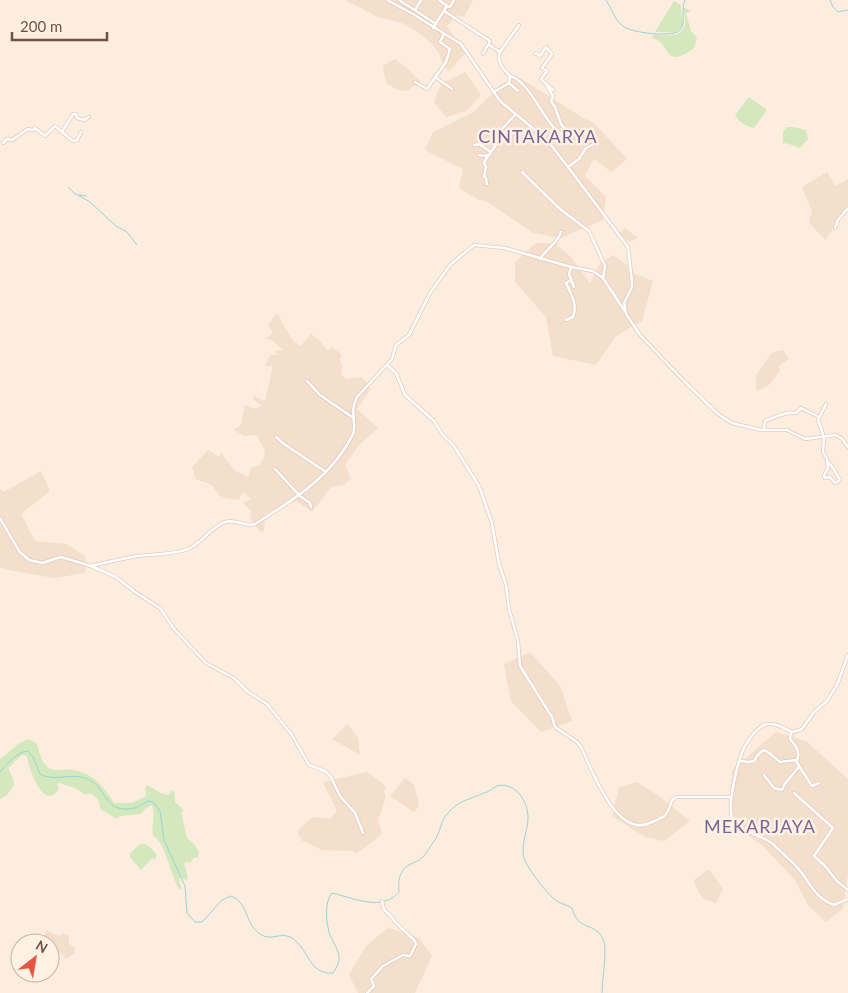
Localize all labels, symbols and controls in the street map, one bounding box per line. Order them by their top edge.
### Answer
scale bar [12,10,108,42]
text: 200 m [20,17,62,35]
district label: CINTAKARYA [478,125,598,147]
district label: MEKARJAYA [704,815,816,837]
north arrow [10,933,60,983]
text: N [33,936,51,956]

